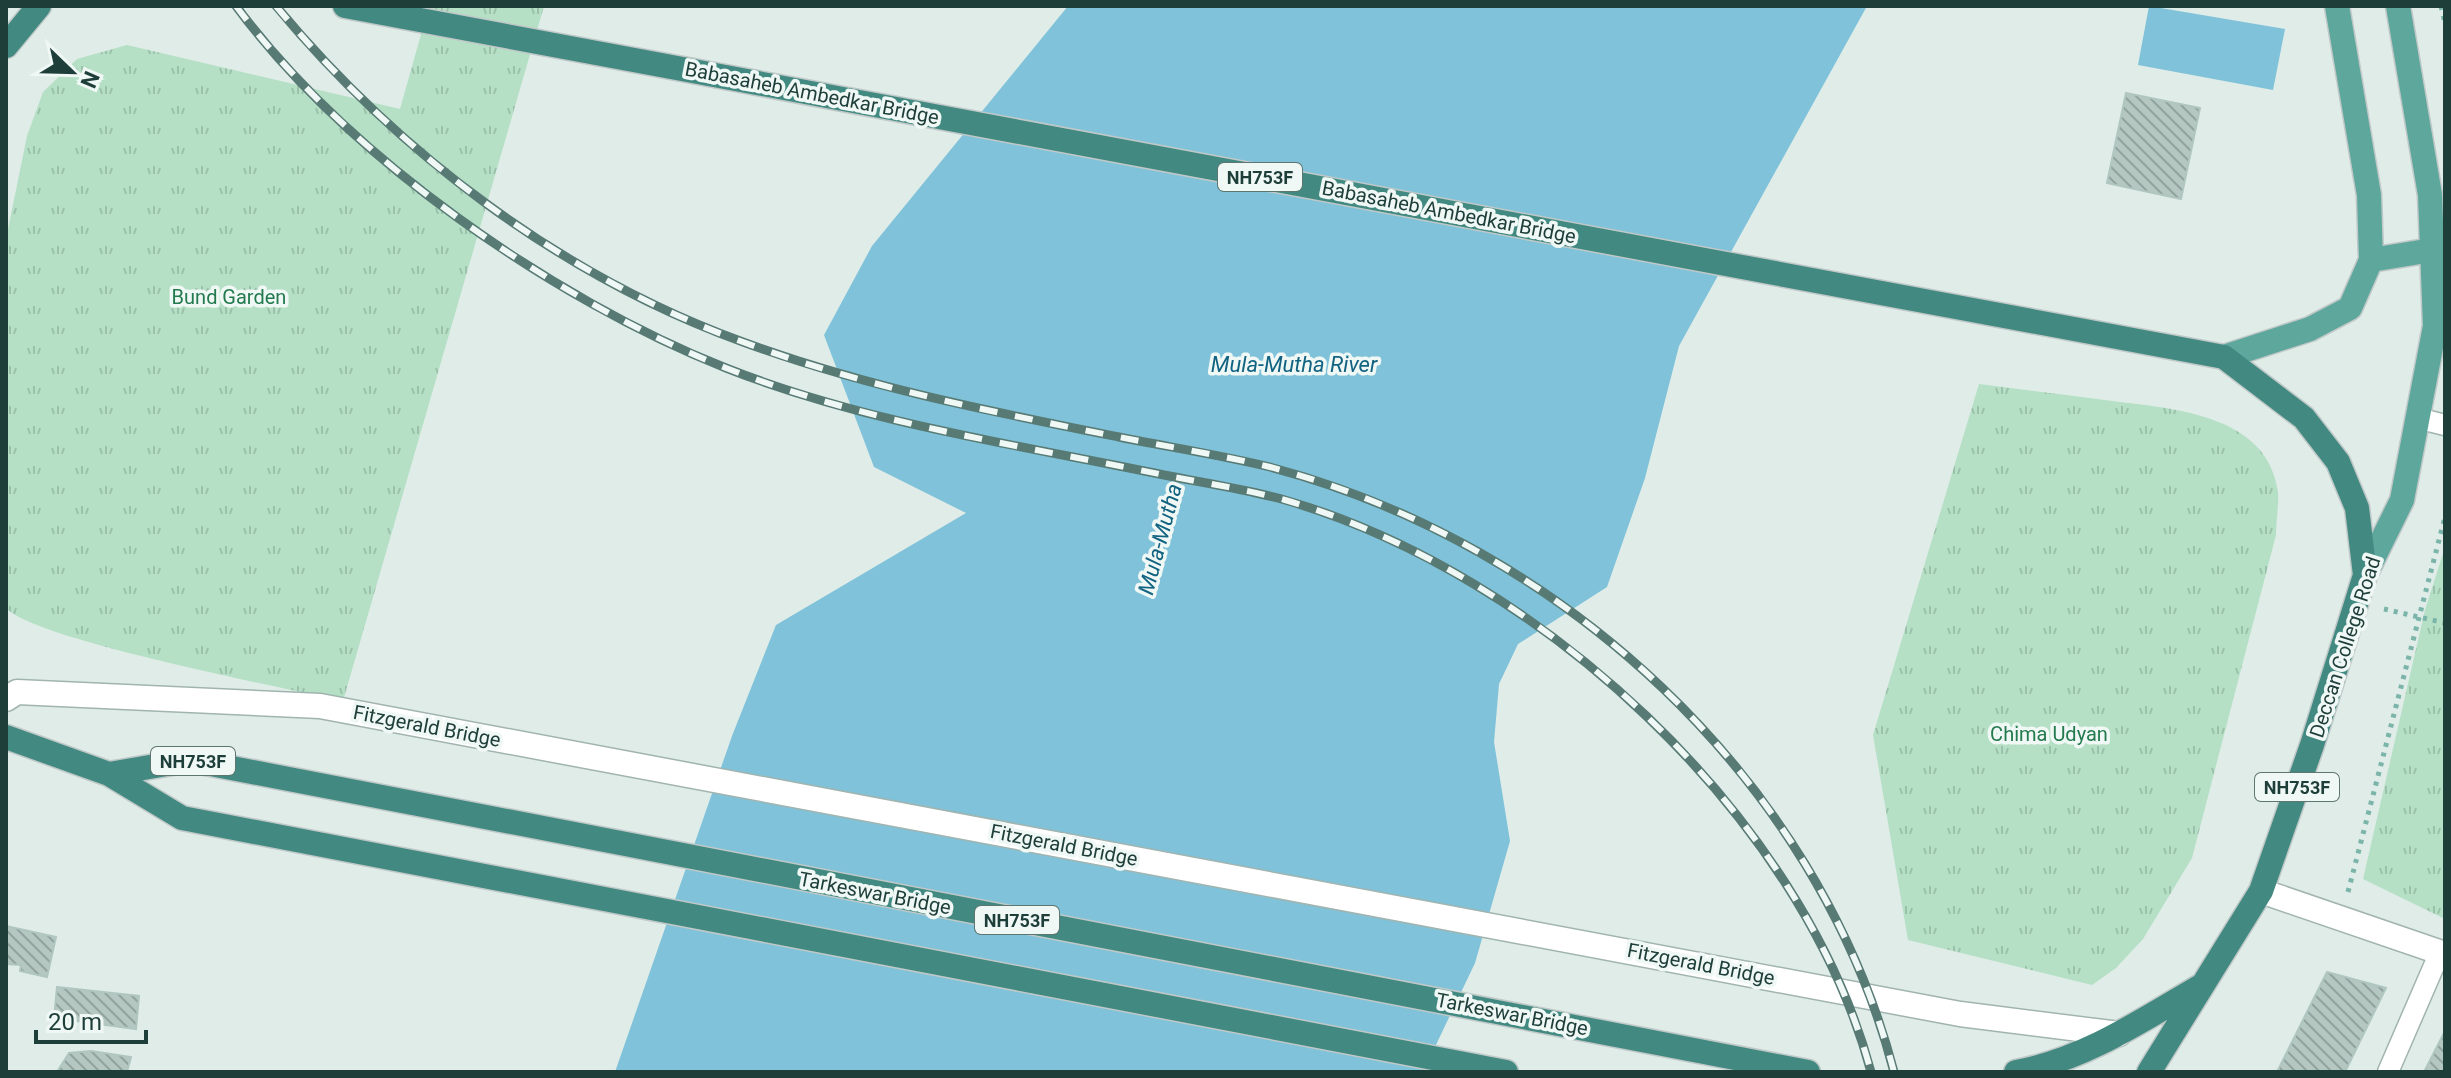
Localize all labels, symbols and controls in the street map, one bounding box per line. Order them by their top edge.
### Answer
north arrow [32,32,112,112]
street label: Babasaheb Ambedkar Bridge [683,57,941,129]
text: N [75,68,104,92]
road number: NH753F [1218,163,1302,191]
street label: Babasaheb Ambedkar Bridge [1320,176,1578,248]
park label: Bund Garden [172,285,286,309]
water label: Mula-Mutha River [1211,352,1378,377]
water label: Mula-Mutha [1133,481,1187,597]
street label: Deccan College Road [2304,553,2386,741]
street label: Fitzgerald Bridge [351,700,503,752]
park label: Chima Udyan [1990,722,2108,746]
road number: NH753F [151,747,235,775]
road number: NH753F [2255,773,2339,801]
street label: Fitzgerald Bridge [988,819,1140,871]
street label: Tarkeswar Bridge [797,867,953,919]
road number: NH753F [975,906,1059,934]
street label: Fitzgerald Bridge [1625,938,1777,990]
street label: Tarkeswar Bridge [1434,988,1590,1040]
scale bar [36,994,146,1044]
text: 20 m [48,1008,102,1036]

